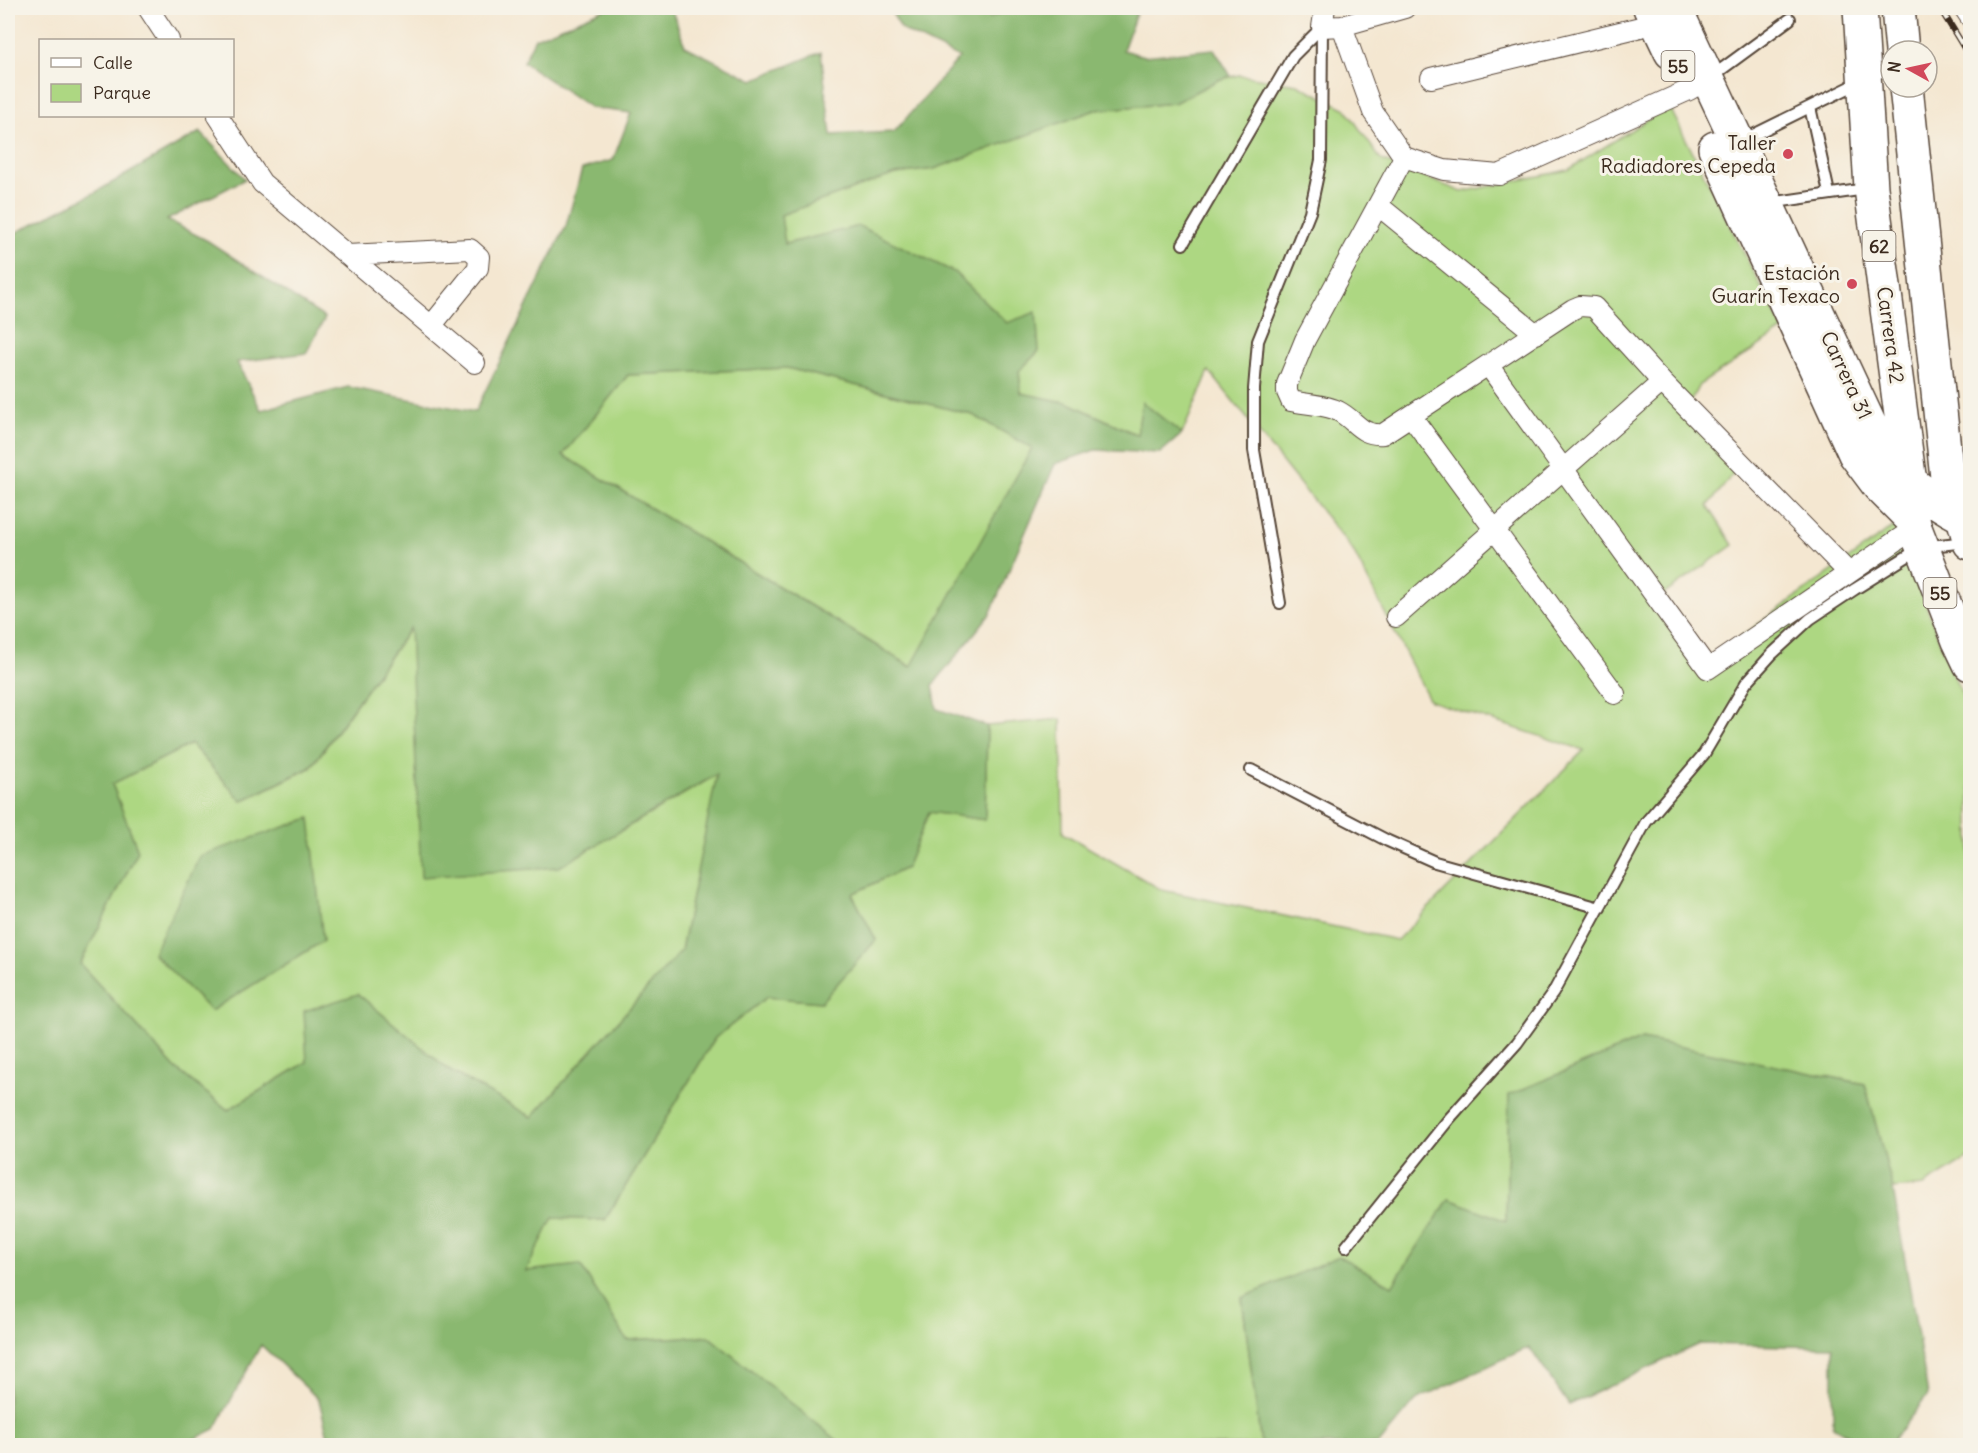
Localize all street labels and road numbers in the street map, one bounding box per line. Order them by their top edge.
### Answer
road number: 55 [1662,51,1694,81]
road number: 62 [1862,231,1896,261]
street label: Carrera 42 [1872,285,1910,385]
street label: Carrera 31 [1816,327,1878,423]
road number: 55 [1924,578,1956,608]

